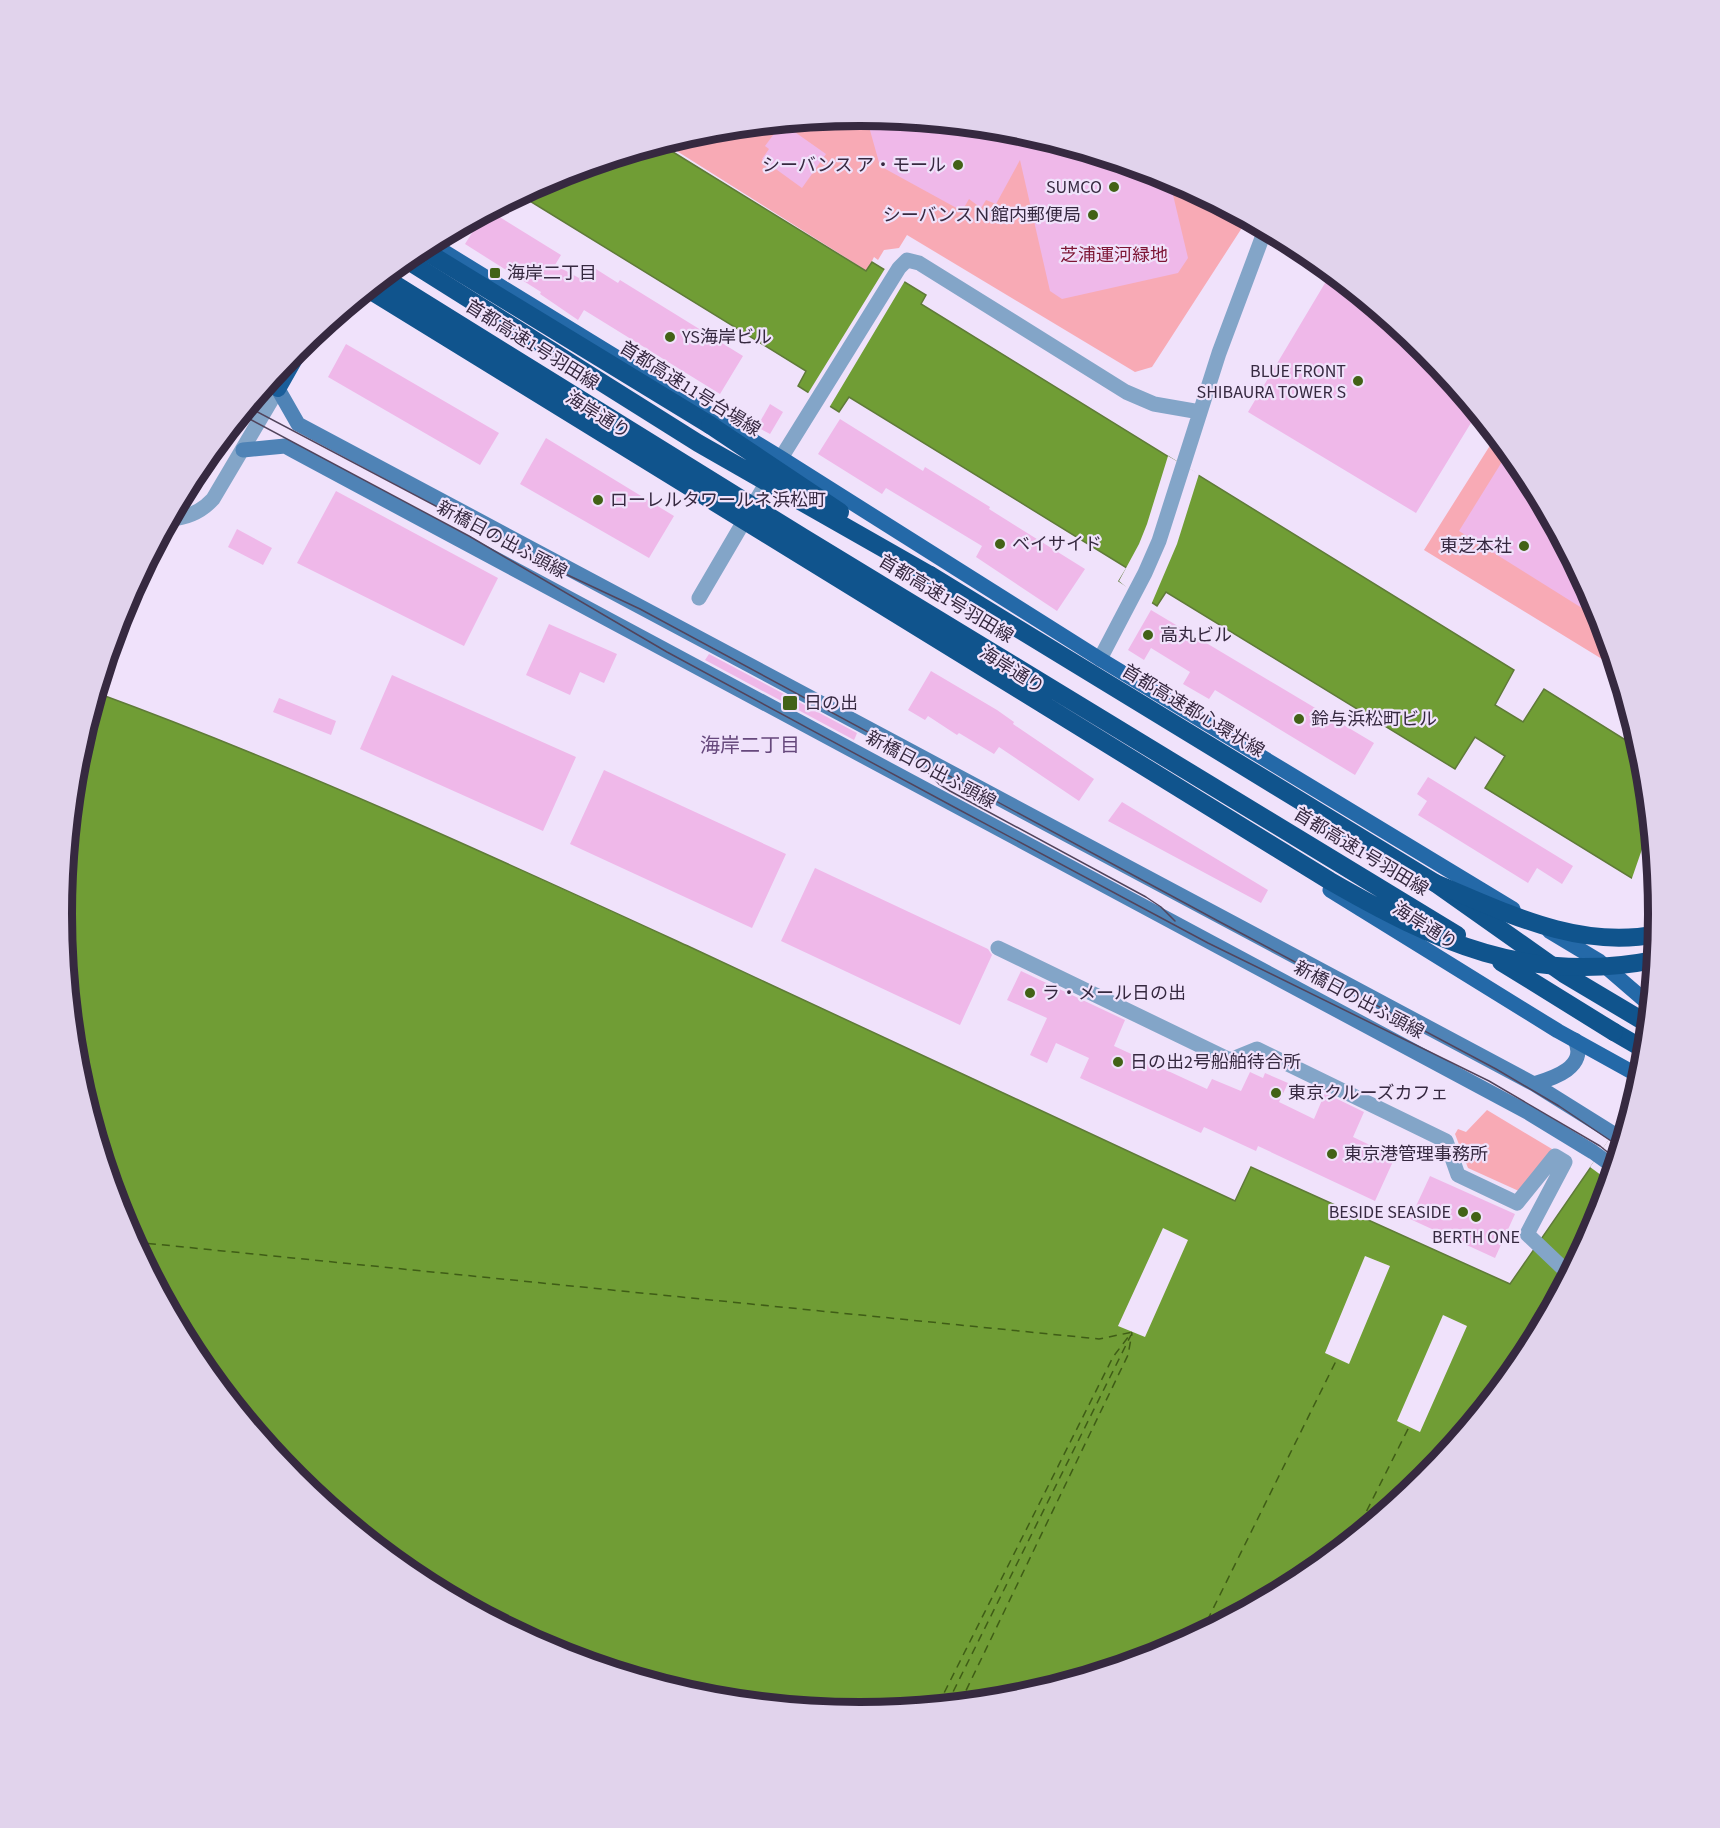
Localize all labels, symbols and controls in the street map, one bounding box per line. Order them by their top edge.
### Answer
place label: シーバンス ア・モール [762,153,946,178]
marker: シーバンス ア・モール [951,158,965,172]
place label: SUMCO [1046,175,1102,200]
marker: SUMCO [1107,180,1121,194]
place label: シーバンスＮ館内郵便局 [883,203,1081,228]
marker: シーバンスＮ館内郵便局 [1086,208,1100,222]
park label: 芝浦運河緑地 [1060,243,1168,268]
place label: 海岸二丁目 [507,261,597,286]
marker: 海岸二丁目 [488,266,502,280]
street label: 首都高速1号羽田線 [461,294,603,396]
place label: YS海岸ビル [681,325,772,350]
marker: YS海岸ビル [663,330,677,344]
street label: 首都高速11号台場線 [615,336,765,442]
place label: BLUE FRONT SHIBAURA TOWER S [1197,359,1346,405]
marker: BLUE FRONT SHIBAURA TOWER S [1351,374,1365,388]
street label: 海岸通り [561,385,635,445]
place label: ローレルタワールネ浜松町 [610,488,826,513]
marker: ローレルタワールネ浜松町 [591,493,605,507]
street label: 新橋日の出ふ頭線 [433,495,571,585]
place label: ベイサイド [1012,532,1102,557]
place label: 東芝本社 [1440,534,1512,559]
marker: ベイサイド [993,537,1007,551]
marker: 東芝本社 [1517,539,1531,553]
street label: 首都高速1号羽田線 [874,549,1018,649]
place label: 高丸ビル [1160,623,1232,648]
marker: 高丸ビル [1141,628,1155,642]
street label: 海岸通り [975,640,1049,700]
street label: 首都高速都心環状線 [1117,659,1269,763]
place label: 日の出 [804,691,858,716]
marker: 日の出 [781,694,799,712]
place label: 鈴与浜松町ビル [1311,707,1437,732]
marker: 鈴与浜松町ビル [1292,712,1306,726]
street label: 新橋日の出ふ頭線 [862,725,1000,815]
district label: 海岸二丁目 [700,732,800,760]
street label: 首都高速1号羽田線 [1289,802,1433,902]
street label: 海岸通り [1388,896,1462,956]
street label: 新橋日の出ふ頭線 [1290,955,1428,1045]
place label: ラ・メール日の出 [1042,981,1186,1006]
marker: ラ・メール日の出 [1023,986,1037,1000]
place label: 日の出2号船舶待合所 [1130,1050,1301,1075]
marker: 日の出2号船舶待合所 [1111,1055,1125,1069]
place label: 東京クルーズカフェ [1288,1081,1449,1106]
marker: 東京クルーズカフェ [1269,1086,1283,1100]
place label: 東京港管理事務所 [1344,1142,1488,1167]
marker: 東京港管理事務所 [1325,1147,1339,1161]
place label: BESIDE SEASIDE [1329,1200,1451,1225]
marker: BESIDE SEASIDE [1456,1205,1470,1219]
marker: BERTH ONE [1469,1210,1483,1224]
place label: BERTH ONE [1432,1225,1520,1250]

